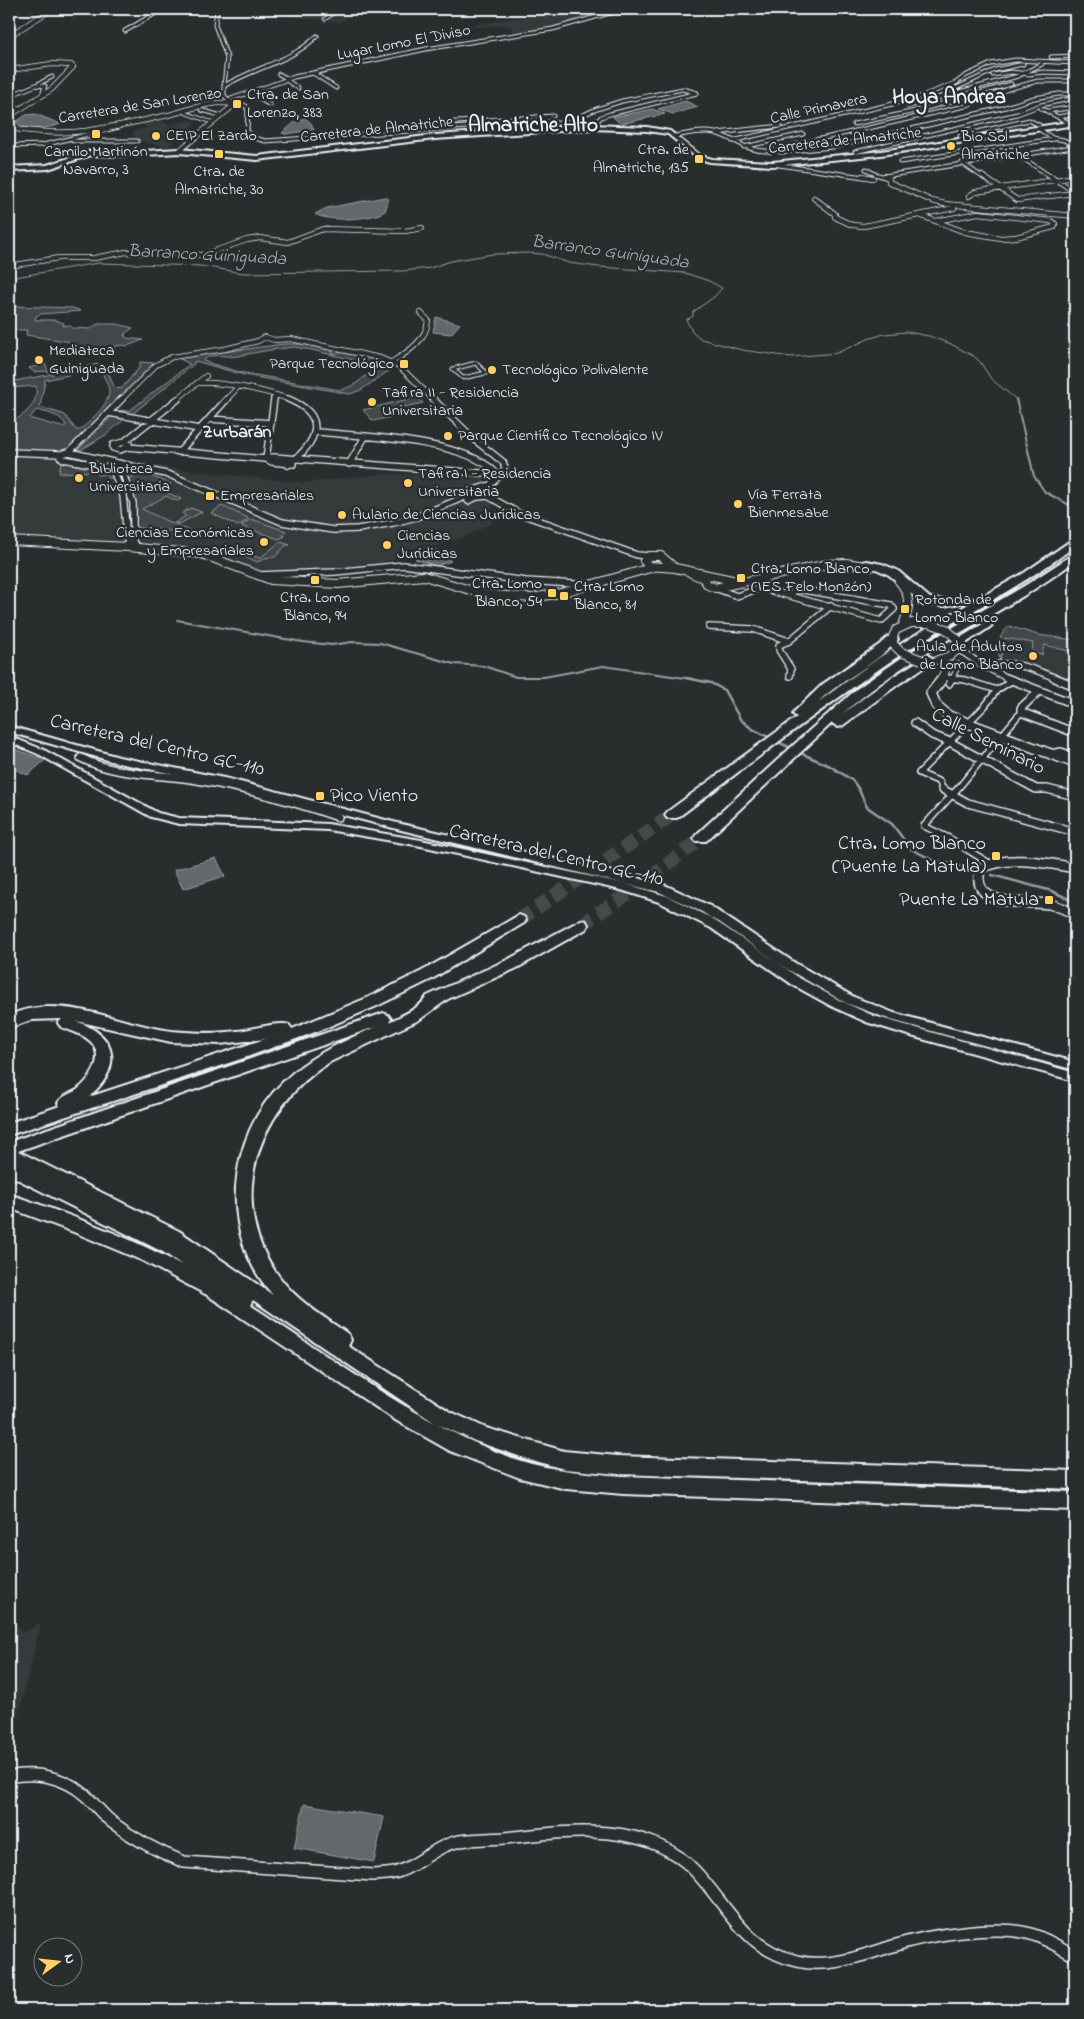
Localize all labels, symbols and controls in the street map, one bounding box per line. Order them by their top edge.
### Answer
street label: Lugar Lomo El Diviso [335,18,473,68]
street label: Carretera de San Lorenzo [57,81,223,131]
place label: Ctra. de San Lorenzo, 383 [247,83,329,125]
district label: Hoya Andrea [892,83,1006,115]
street label: Calle Primavera [768,87,870,131]
marker: Ctra. de San Lorenzo, 383 [231,98,243,110]
street label: Carretera de Almatriche [299,110,455,150]
district label: Almatriche Alto [468,111,598,141]
street label: Carretera de Almatriche [767,121,923,161]
place label: CEIP El Zardo [166,124,257,148]
place label: Bio Sol Almatriche [960,125,1031,167]
marker: Camilo Martinón Navarro, 3 [90,128,102,140]
marker: CEIP El Zardo [150,130,162,142]
place label: Ctra. de Almatriche, 135 [593,138,690,180]
place label: Camilo Martinón Navarro, 3 [44,140,148,182]
marker: Bio Sol Almatriche [945,140,957,152]
marker: Ctra. de Almatriche, 30 [213,148,225,160]
marker: Ctra. de Almatriche, 135 [693,153,705,165]
place label: Ctra. de Almatriche, 30 [175,160,264,202]
water label: Barranco Guiniguada [530,229,690,277]
water label: Barranco Guiniguada [127,239,287,273]
place label: Mediateca Guiniguada [49,339,124,381]
place label: Parque Tecnológico [269,352,394,376]
marker: Mediateca Guiniguada [33,354,45,366]
marker: Parque Tecnológico [398,358,410,370]
place label: Tecnológico Polivalente [502,358,649,382]
marker: Tecnológico Polivalente [486,364,498,376]
place label: Tafira II - Residencia Universitaria [382,381,519,423]
marker: Tafira II - Residencia Universitaria [366,396,378,408]
district label: Zurbarán [203,420,272,446]
place label: Parque Científico Tecnológico IV [458,424,663,448]
marker: Parque Científico Tecnológico IV [442,430,454,442]
place label: Biblioteca Universitaria [88,457,170,499]
place label: Tafira I - Residencia Universitaria [418,462,551,504]
marker: Biblioteca Universitaria [73,472,85,484]
marker: Tafira I - Residencia Universitaria [402,477,414,489]
place label: Vía Ferrata Bienmesabe [747,483,830,525]
place label: Empresariales [220,484,314,508]
marker: Empresariales [204,490,216,502]
marker: Vía Ferrata Bienmesabe [732,498,744,510]
place label: Aulario de Ciencias Jurídicas [352,503,541,527]
marker: Aulario de Ciencias Jurídicas [336,509,348,521]
place label: Ciencias Económicas y Empresariales [116,521,254,563]
place label: Ciencias Jurídicas [397,524,458,566]
marker: Ciencias Económicas y Empresariales [258,536,270,548]
marker: Ciencias Jurídicas [381,539,393,551]
place label: Ctra. Lomo Blanco (IES Felo Monzón) [751,557,872,599]
place label: Ctra. Lomo Blanco, 54 [472,572,542,614]
marker: Ctra. Lomo Blanco (IES Felo Monzón) [735,572,747,584]
marker: Ctra. Lomo Blanco, 94 [309,574,321,586]
place label: Ctra. Lomo Blanco, 81 [573,575,644,617]
place label: Ctra. Lomo Blanco, 94 [280,586,350,628]
marker: Ctra. Lomo Blanco, 54 [546,587,558,599]
place label: Rotonda de Lomo Blanco [915,588,998,630]
marker: Ctra. Lomo Blanco, 81 [558,590,570,602]
marker: Rotonda de Lomo Blanco [899,603,911,615]
place label: Aula de Adultos de Lomo Blanco [916,635,1023,677]
marker: Aula de Adultos de Lomo Blanco [1027,650,1039,662]
street label: Calle Seminario [926,701,1050,783]
street label: Carretera del Centro GC-110 [47,707,267,785]
place label: Pico Viento [330,782,418,811]
marker: Pico Viento [314,790,326,802]
street label: Carretera del Centro GC-110 [446,817,666,895]
place label: Ctra. Lomo Blanco (Puente La Matula) [832,830,986,882]
marker: Ctra. Lomo Blanco (Puente La Matula) [990,850,1002,862]
place label: Puente La Matula [899,886,1039,915]
marker: Puente La Matula [1043,894,1055,906]
north arrow [32,1936,82,1986]
text: N [58,1952,80,1966]

